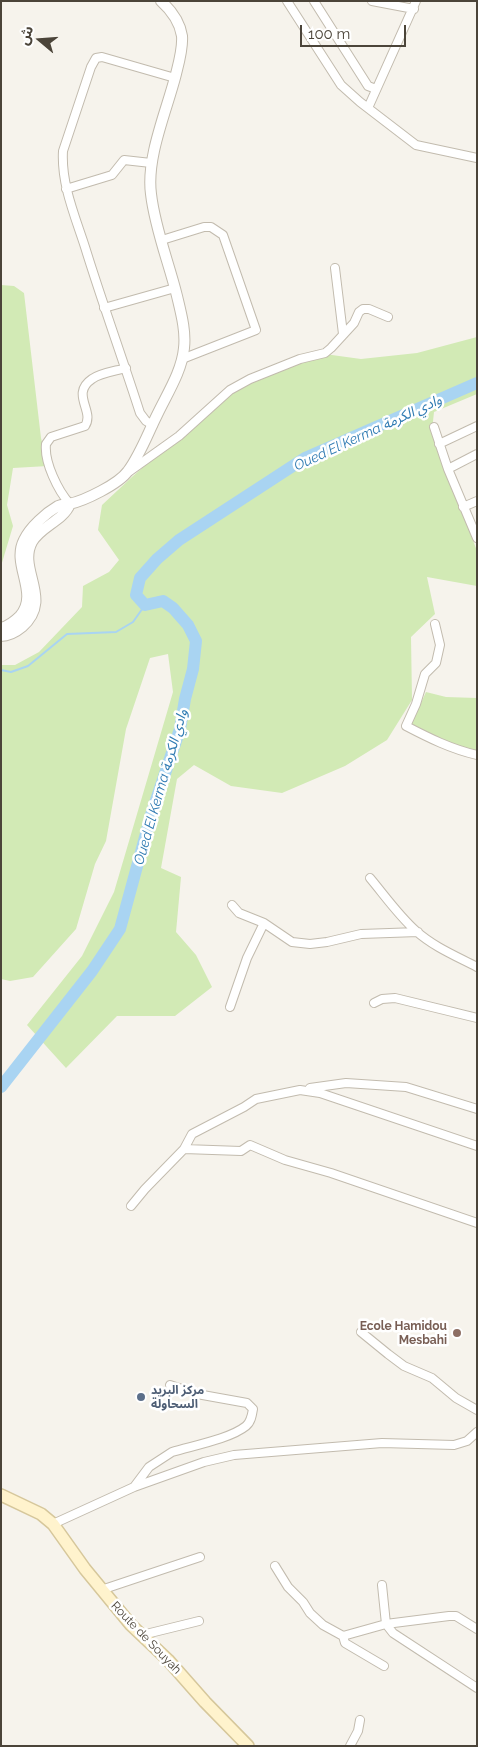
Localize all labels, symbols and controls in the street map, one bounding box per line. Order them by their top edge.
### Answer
north arrow [15,15,65,65]
scale bar [303,15,409,47]
text: ش [15,24,36,47]
text: 100 m [308,25,350,43]
water label: Oued El Kerma وادي الكرمة [292,391,444,475]
water label: Oued El Kerma وادي الكرمة [131,707,191,867]
place label: Ecole Hamidou Mesbahi [360,1319,447,1347]
marker: Ecole Hamidou Mesbahi [451,1327,463,1339]
place label: مركز البريد السحاولة [151,1383,204,1411]
marker: مركز البريد السحاولة [135,1391,147,1403]
street label: Route de Souyah [108,1599,184,1677]

